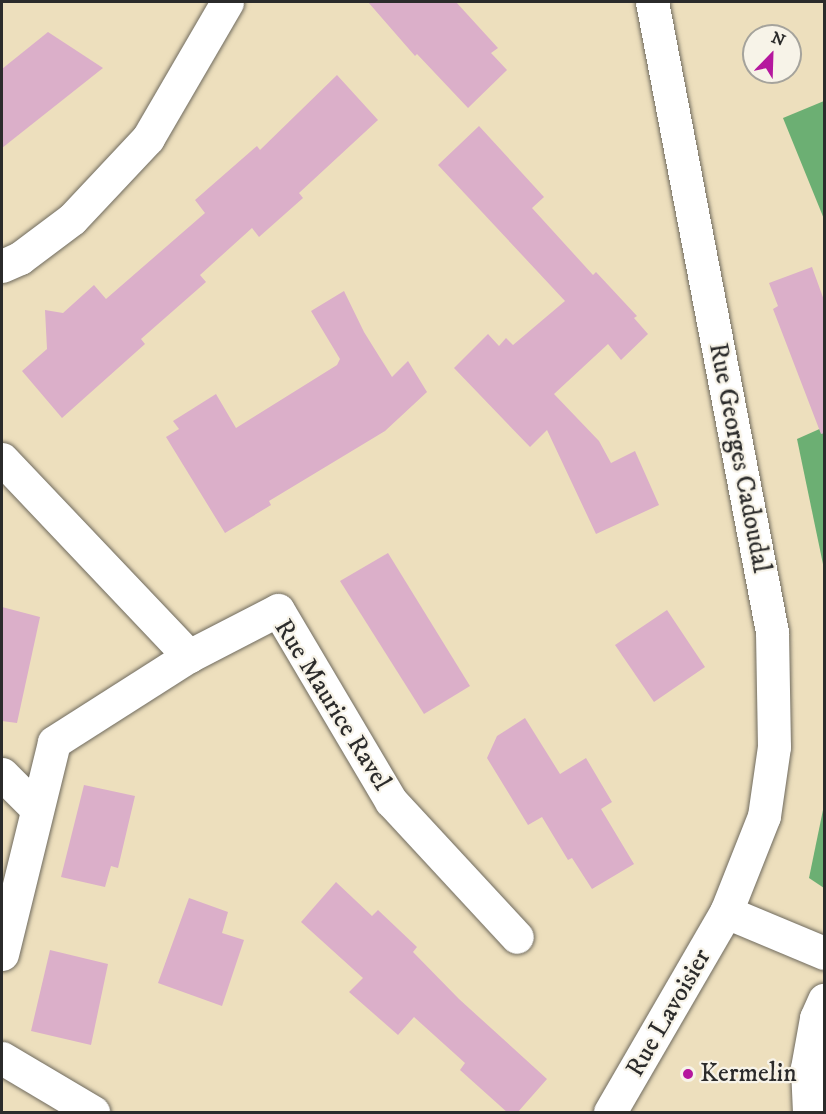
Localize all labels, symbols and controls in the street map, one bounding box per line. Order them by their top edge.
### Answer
north arrow [742,24,802,84]
text: N [768,27,788,51]
street label: Rue Georges Cadoudal [701,340,777,576]
street label: Rue Maurice Ravel [267,614,397,796]
street label: Rue Lavoisier [620,944,718,1082]
place label: Kermelin [700,1058,797,1090]
marker: Kermelin [681,1067,695,1081]

